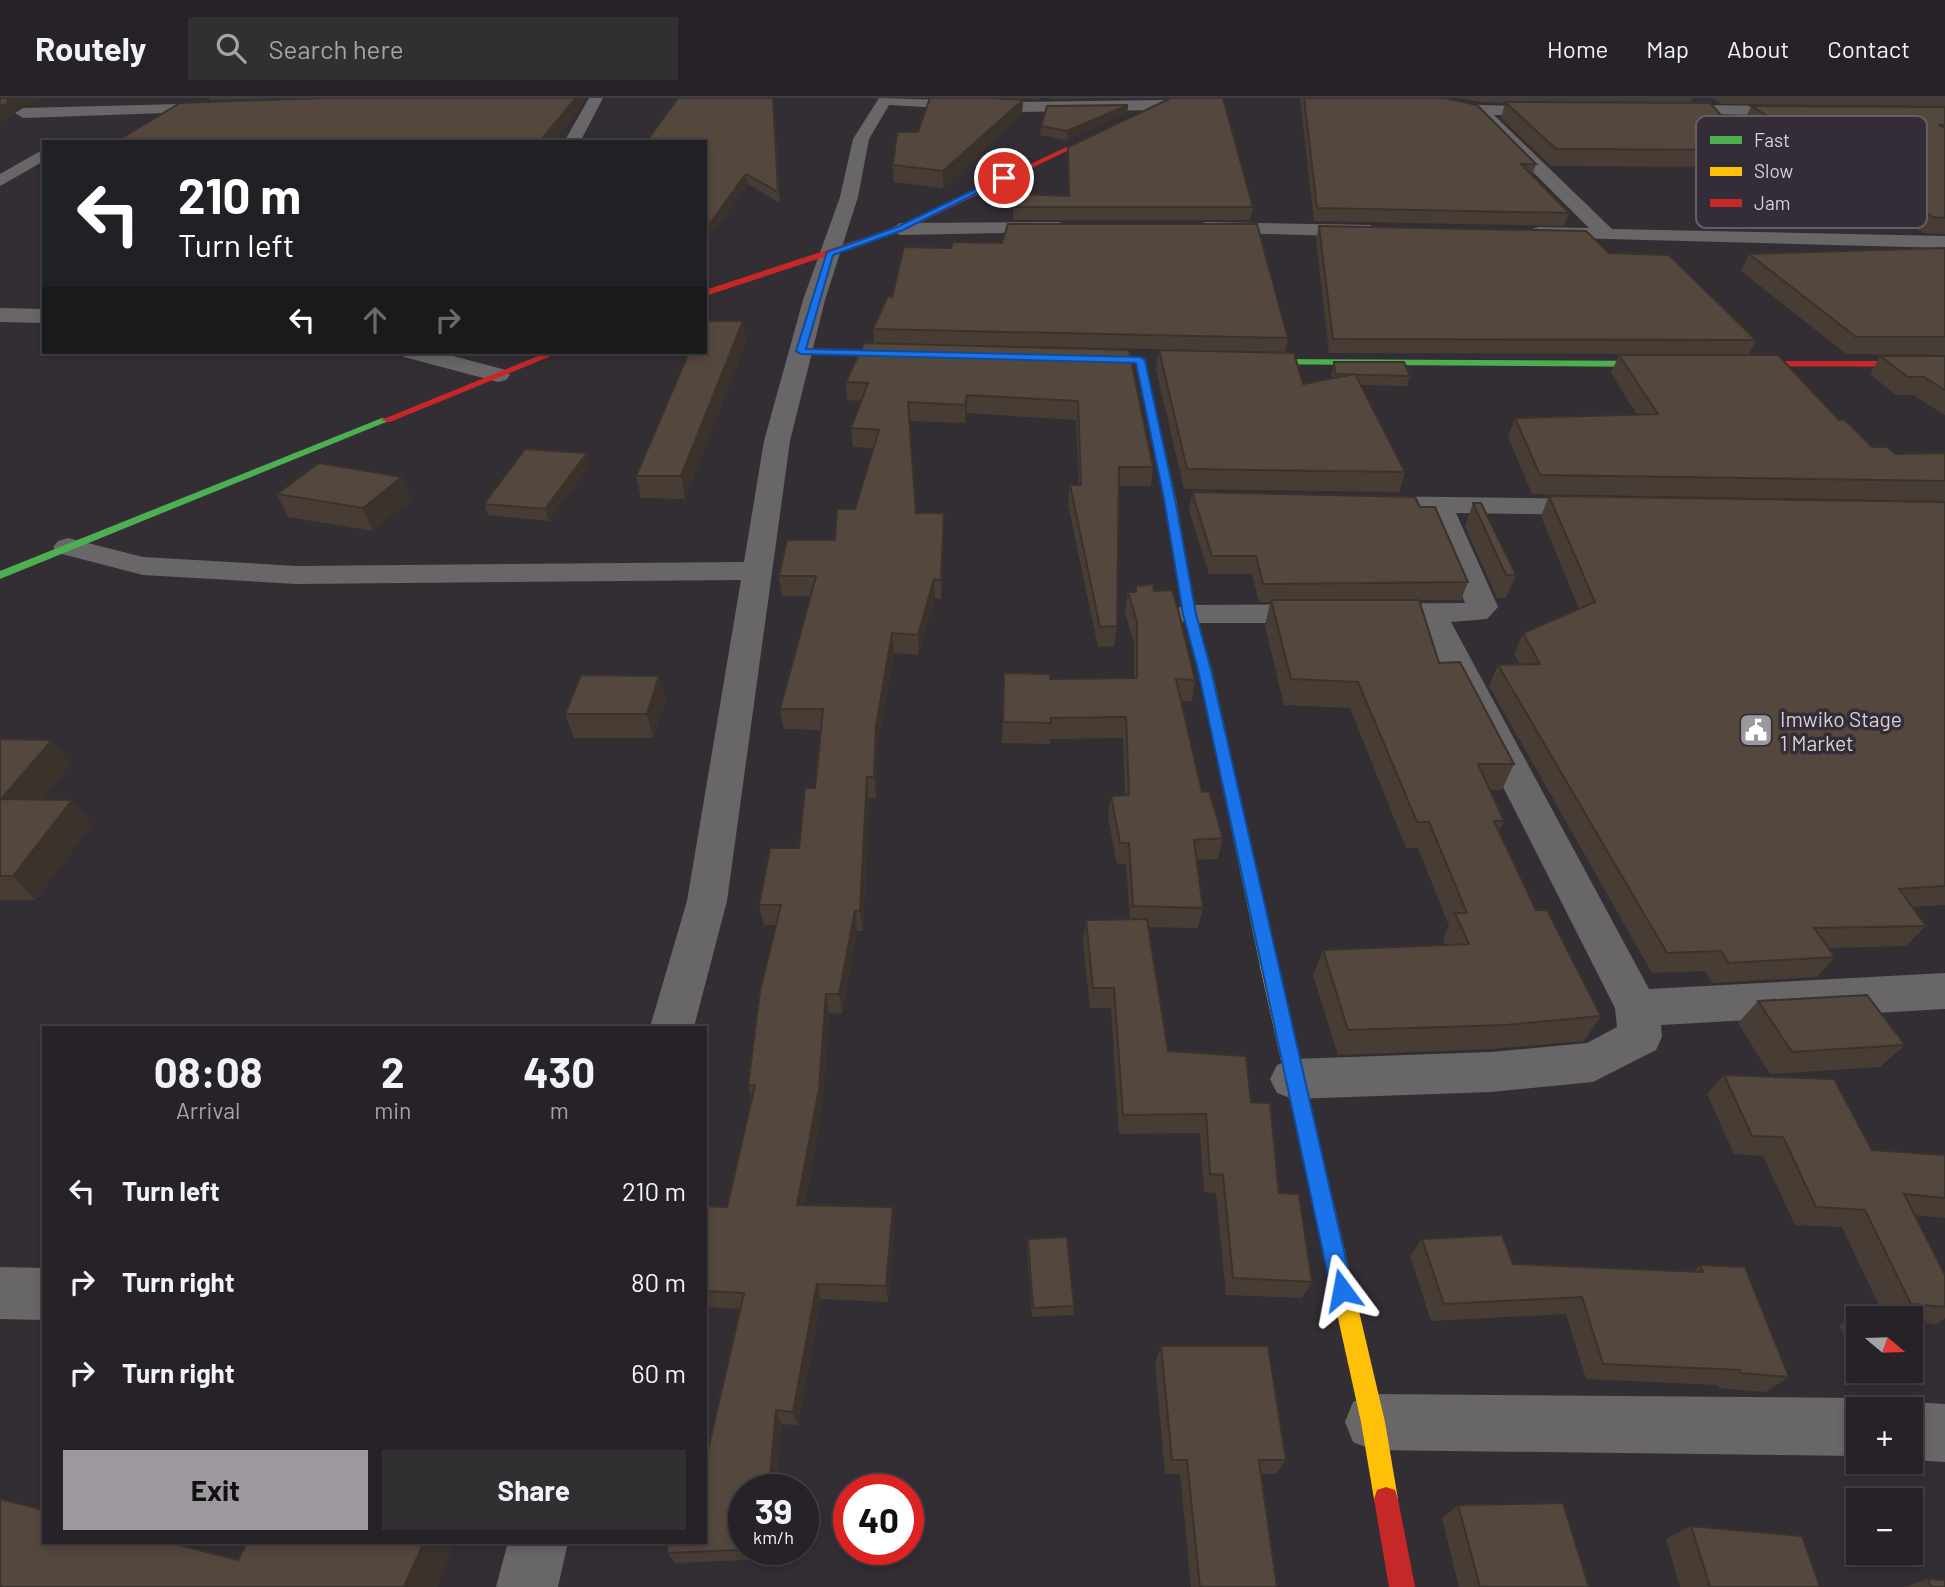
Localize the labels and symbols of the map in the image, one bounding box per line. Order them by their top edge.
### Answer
legend [1696,116,1927,228]
text: Fast [1754,128,1790,151]
pin [974,148,1034,208]
text: Slow [1754,159,1793,182]
text: Jam [1754,191,1790,214]
place label: Imwiko Stage 1 Market [1780,706,1902,755]
public building icon: Imwiko Stage 1 Market [1737,711,1775,749]
position arrow [1305,1253,1379,1327]
north arrow [1846,1306,1923,1382]
speed limit sign: 40 [833,1474,924,1565]

